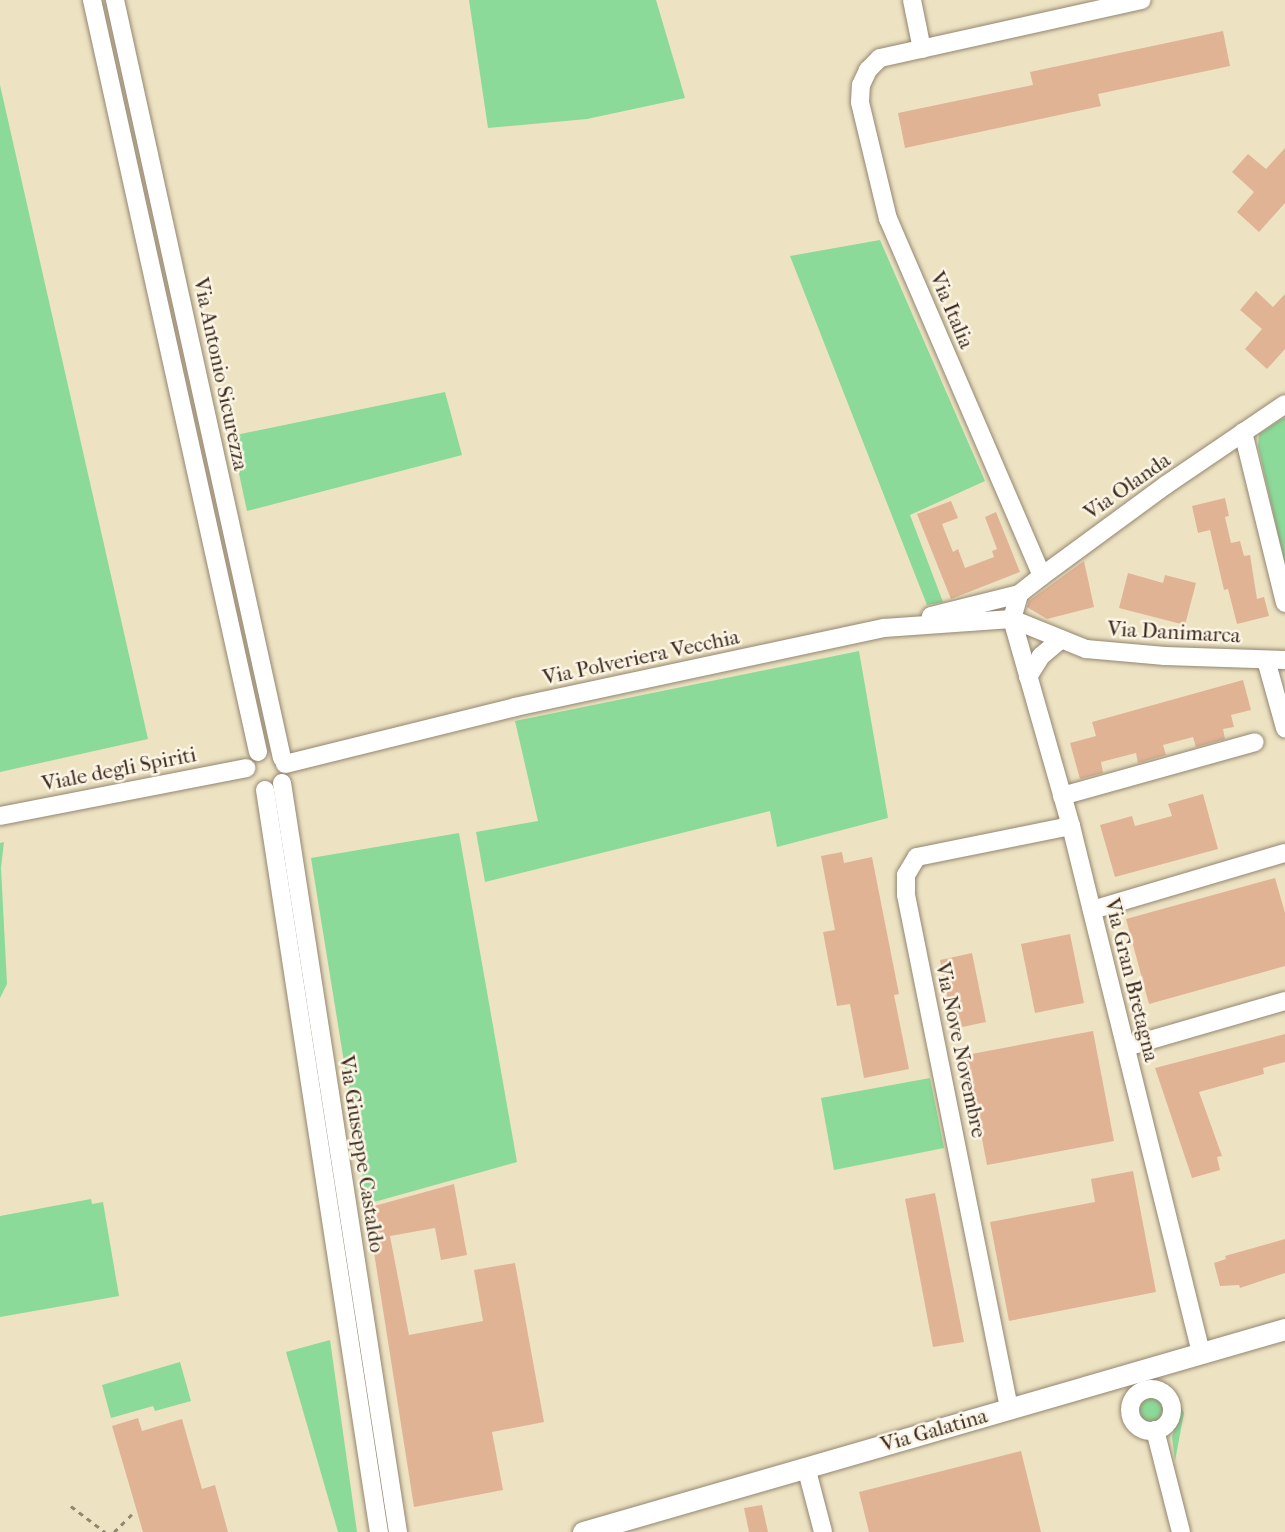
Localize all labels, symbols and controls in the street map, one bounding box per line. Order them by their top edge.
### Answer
street label: Via Italia [925,268,979,352]
street label: Via Antonio Sicurezza [188,275,254,473]
street label: Via Olanda [1079,447,1175,525]
street label: Via Danimarca [1107,616,1241,648]
street label: Via Polveriera Vecchia [540,624,742,690]
street label: Viale degli Spiriti [40,742,198,796]
street label: Via Gran Bretagna [1100,896,1164,1064]
street label: Via Nove Novembre [930,960,992,1140]
street label: Via Giuseppe Castaldo [334,1054,390,1254]
street label: Via Galatina [878,1403,990,1457]

